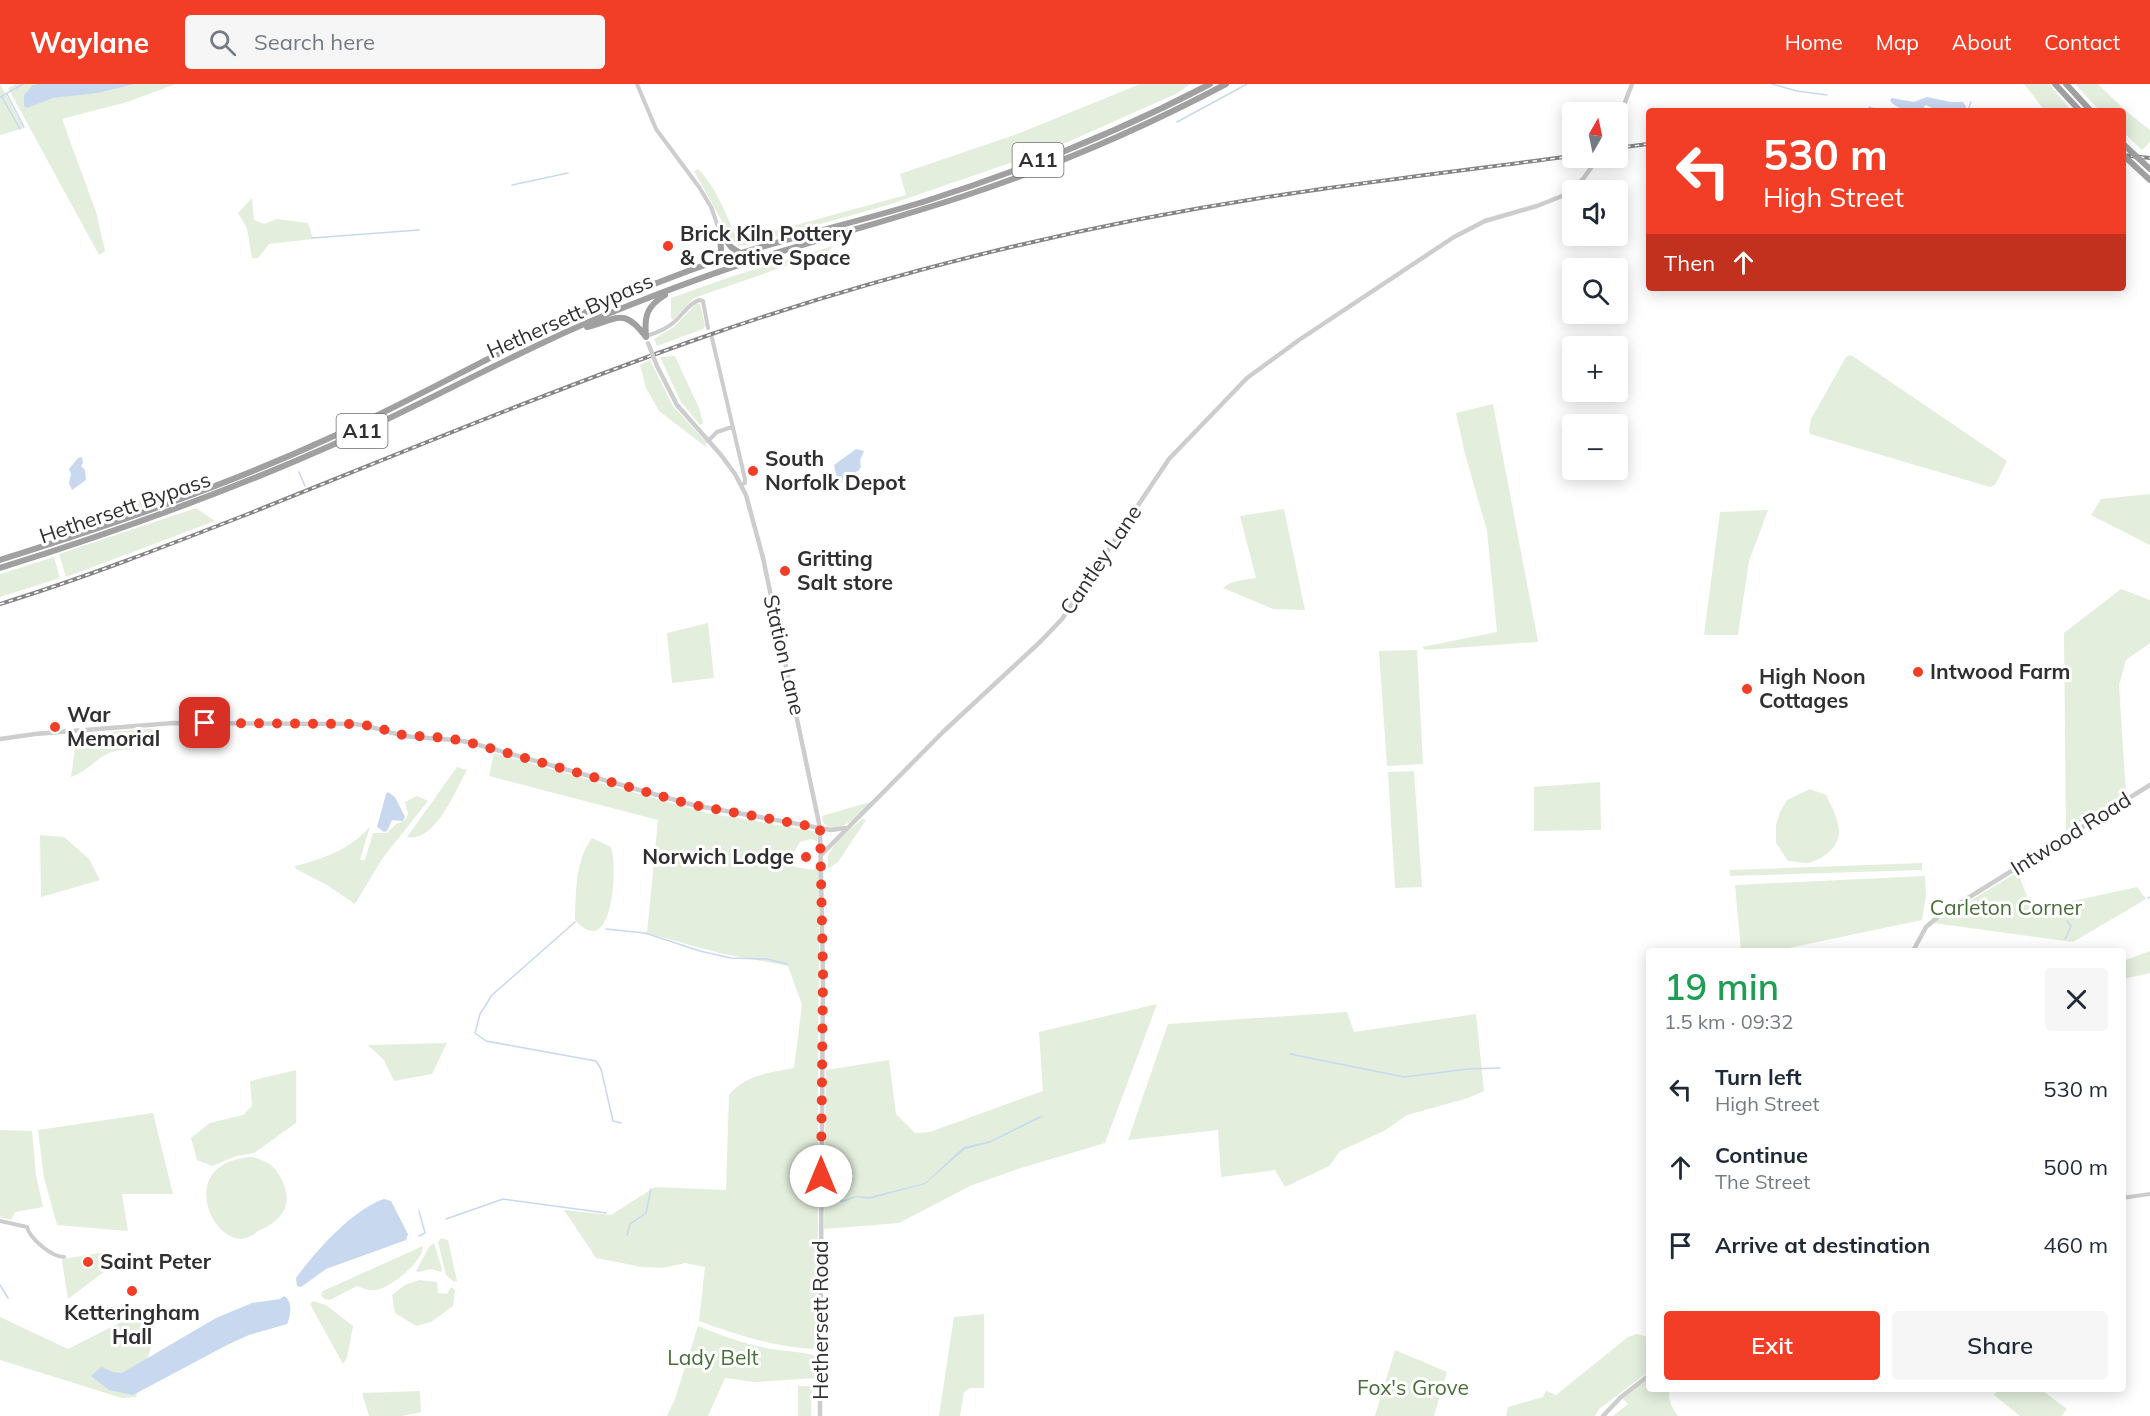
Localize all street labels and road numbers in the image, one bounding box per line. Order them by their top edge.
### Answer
road number: A11 [1012,143,1064,177]
street label: Hethersett Bypass [482,267,657,363]
road number: A11 [336,414,388,448]
street label: Hethersett Bypass [36,466,214,549]
street label: Cantley Lane [1054,500,1146,619]
street label: Station Lane [758,592,811,718]
street label: Intwood Road [2006,786,2135,880]
street label: Hethersett Road [807,1240,833,1400]

